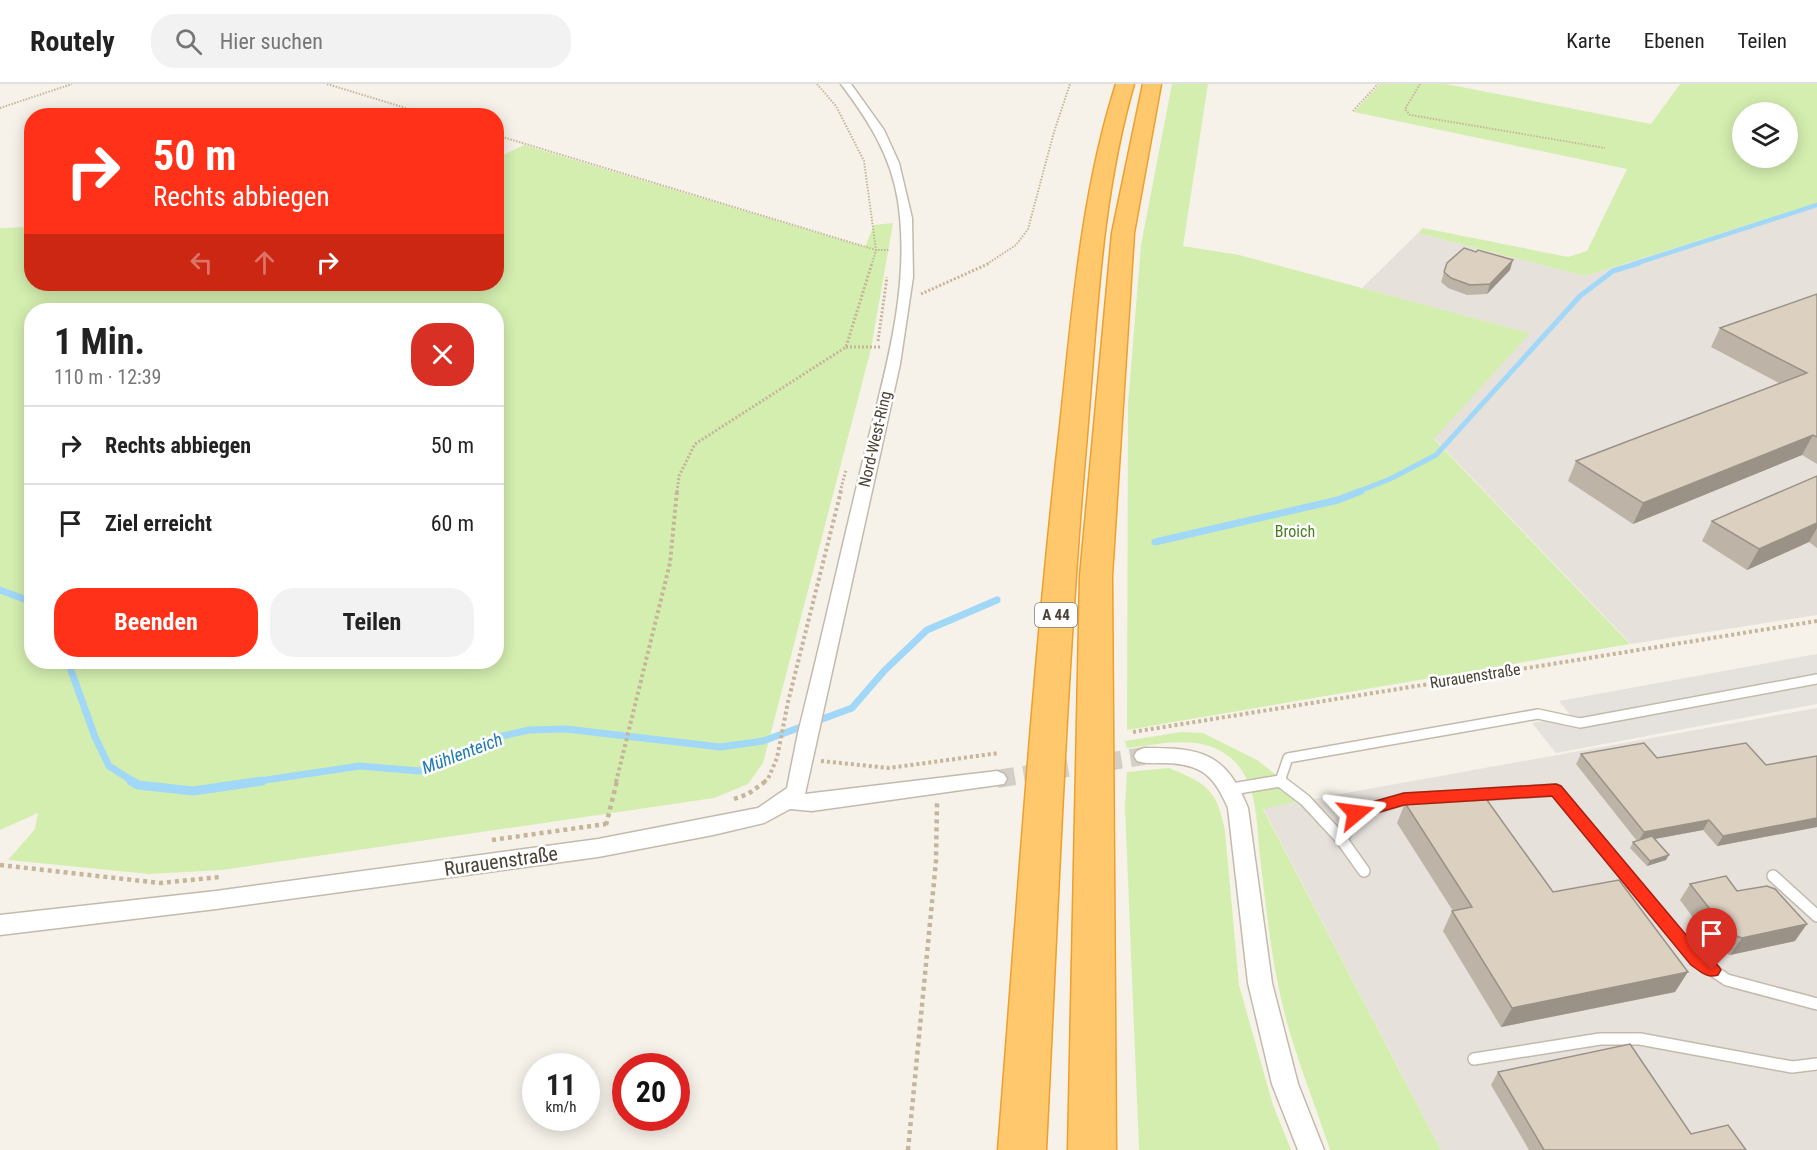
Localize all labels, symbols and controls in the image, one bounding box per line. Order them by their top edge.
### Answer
search box [151,14,571,68]
text: Routely [30,25,115,58]
icon: search [172,25,205,58]
text: Hier suchen [220,29,323,54]
text: Karte [1566,29,1611,53]
text: Ebenen [1644,29,1705,53]
text: Teilen [1738,29,1787,53]
map controls [1732,102,1798,168]
button: layers [1732,102,1798,168]
text: 50 m [153,131,236,180]
icon: right [54,132,132,210]
text: Rechts abbiegen [153,181,329,213]
icon: left [185,246,218,279]
icon: ahead [248,246,281,279]
icon: right [311,246,344,279]
text: 1 Min. [54,321,145,363]
button: close [411,323,474,386]
text: 110 m · 12:39 [54,365,161,389]
street label: Nord-West-Ring [855,389,895,489]
icon: right [54,429,87,462]
text: Rechts abbiegen [105,433,251,458]
text: 50 m [431,433,474,458]
icon: arrive [54,507,87,540]
text: Ziel erreicht [105,511,212,536]
text: 60 m [431,511,474,536]
park label: Broich [1275,522,1315,541]
button: Beenden [54,588,258,657]
button: Teilen [270,588,474,657]
road number: A 44 [1035,603,1077,627]
street label: Rurauenstraße [1428,659,1522,693]
water label: Mühlenteich [419,728,505,778]
position arrow [1324,781,1388,845]
street label: Rurauenstraße [443,841,559,881]
pin [1686,908,1737,970]
icon: arrive [1695,917,1728,950]
speed limit sign: 20 [612,1053,690,1131]
text: 11 [546,1067,576,1102]
text: km/h [546,1098,576,1116]

